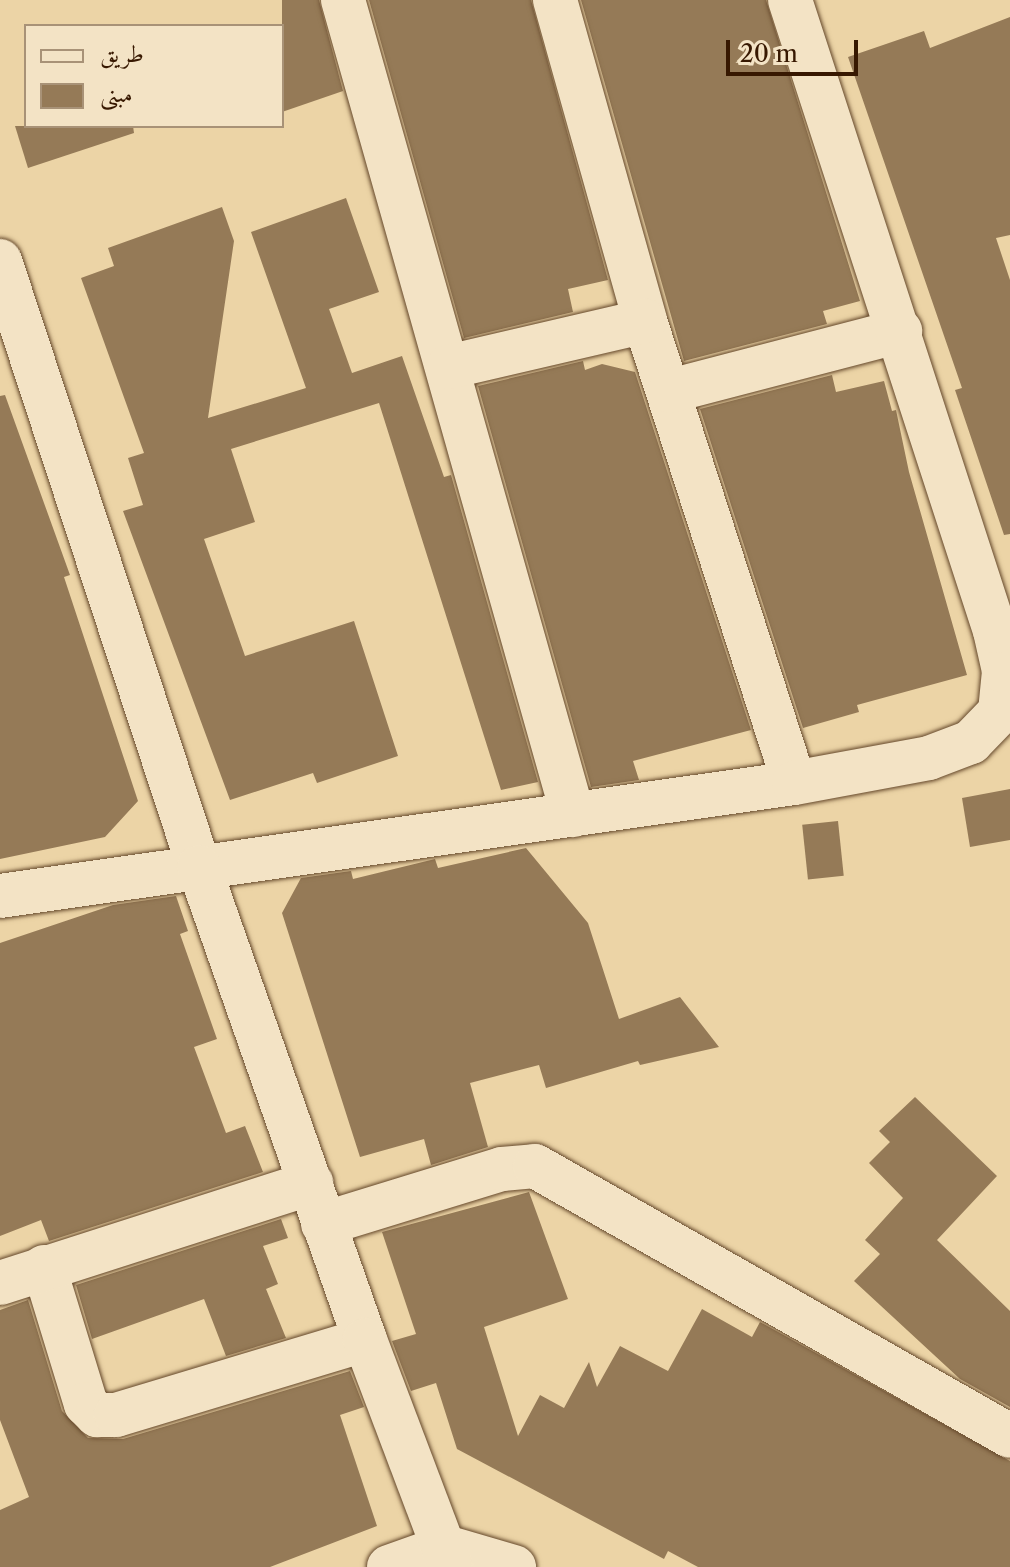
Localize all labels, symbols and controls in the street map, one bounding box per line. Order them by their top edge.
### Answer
legend [24,24,284,128]
scale bar [730,24,862,74]
text: طريق [100,39,144,68]
text: 20 m [740,39,798,68]
text: مبنى [100,79,133,108]

